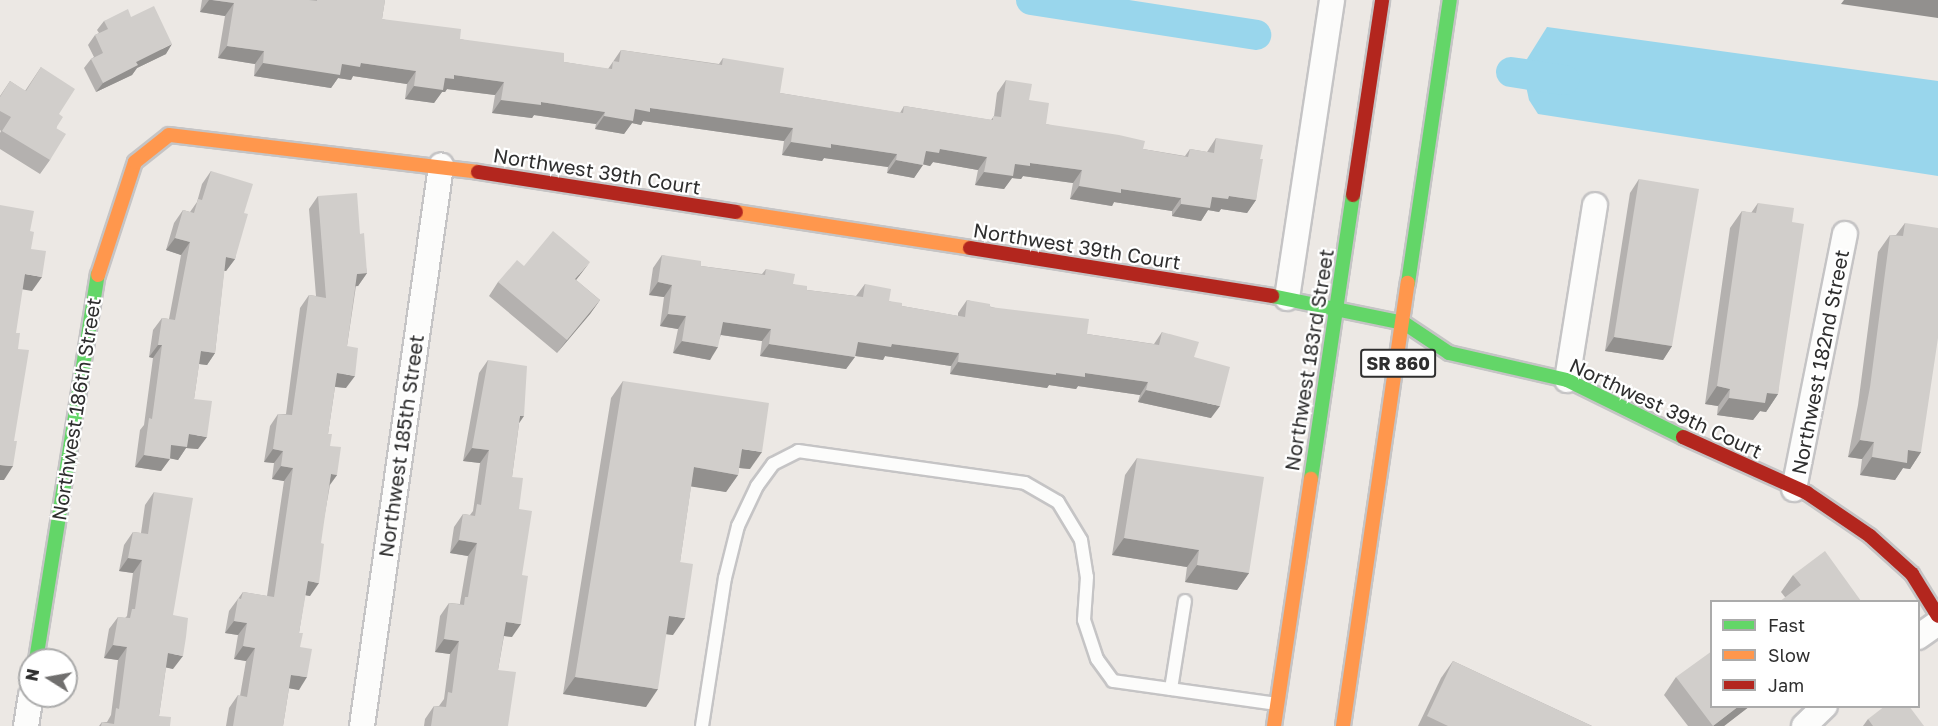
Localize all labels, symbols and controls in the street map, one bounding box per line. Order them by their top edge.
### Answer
street label: Northwest 39th Court [492,143,702,199]
street label: Northwest 39th Court [972,218,1182,274]
street label: Northwest 183rd Street [1280,247,1338,473]
street label: Northwest 182nd Street [1786,247,1854,477]
street label: Northwest 186th Street [47,296,105,522]
street label: Northwest 185th Street [373,333,429,559]
road number: SR 860 [1359,348,1437,378]
street label: Northwest 39th Court [1566,353,1766,463]
legend [1710,600,1920,708]
text: Fast [1768,614,1805,636]
text: Slow [1768,644,1810,666]
north arrow [18,648,78,708]
text: N [21,667,43,683]
text: Jam [1768,674,1804,696]

